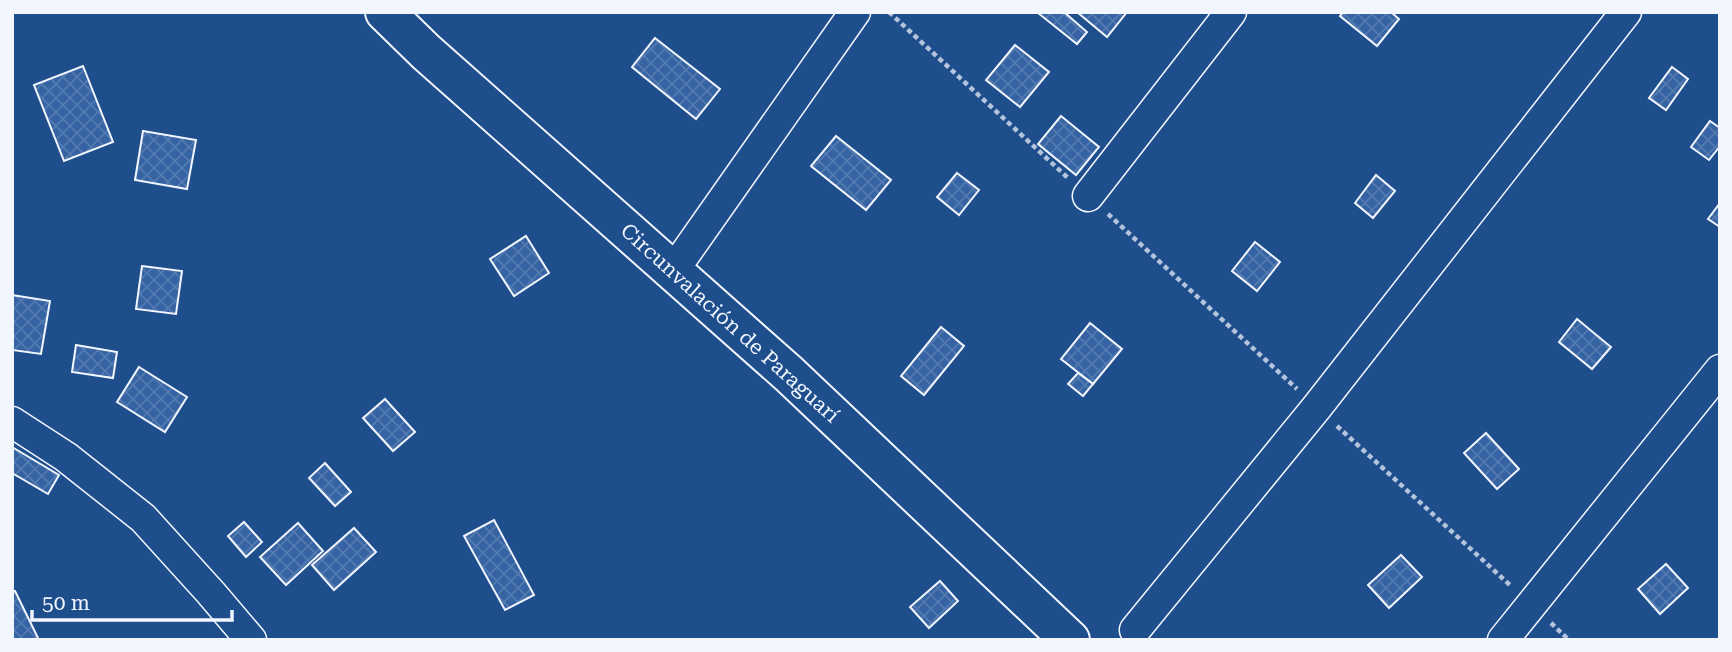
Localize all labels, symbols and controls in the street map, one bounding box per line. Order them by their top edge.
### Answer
street label: Circunvalación de Paraguarí [616,218,844,428]
scale bar [32,578,231,622]
text: 50 m [42,591,90,615]

